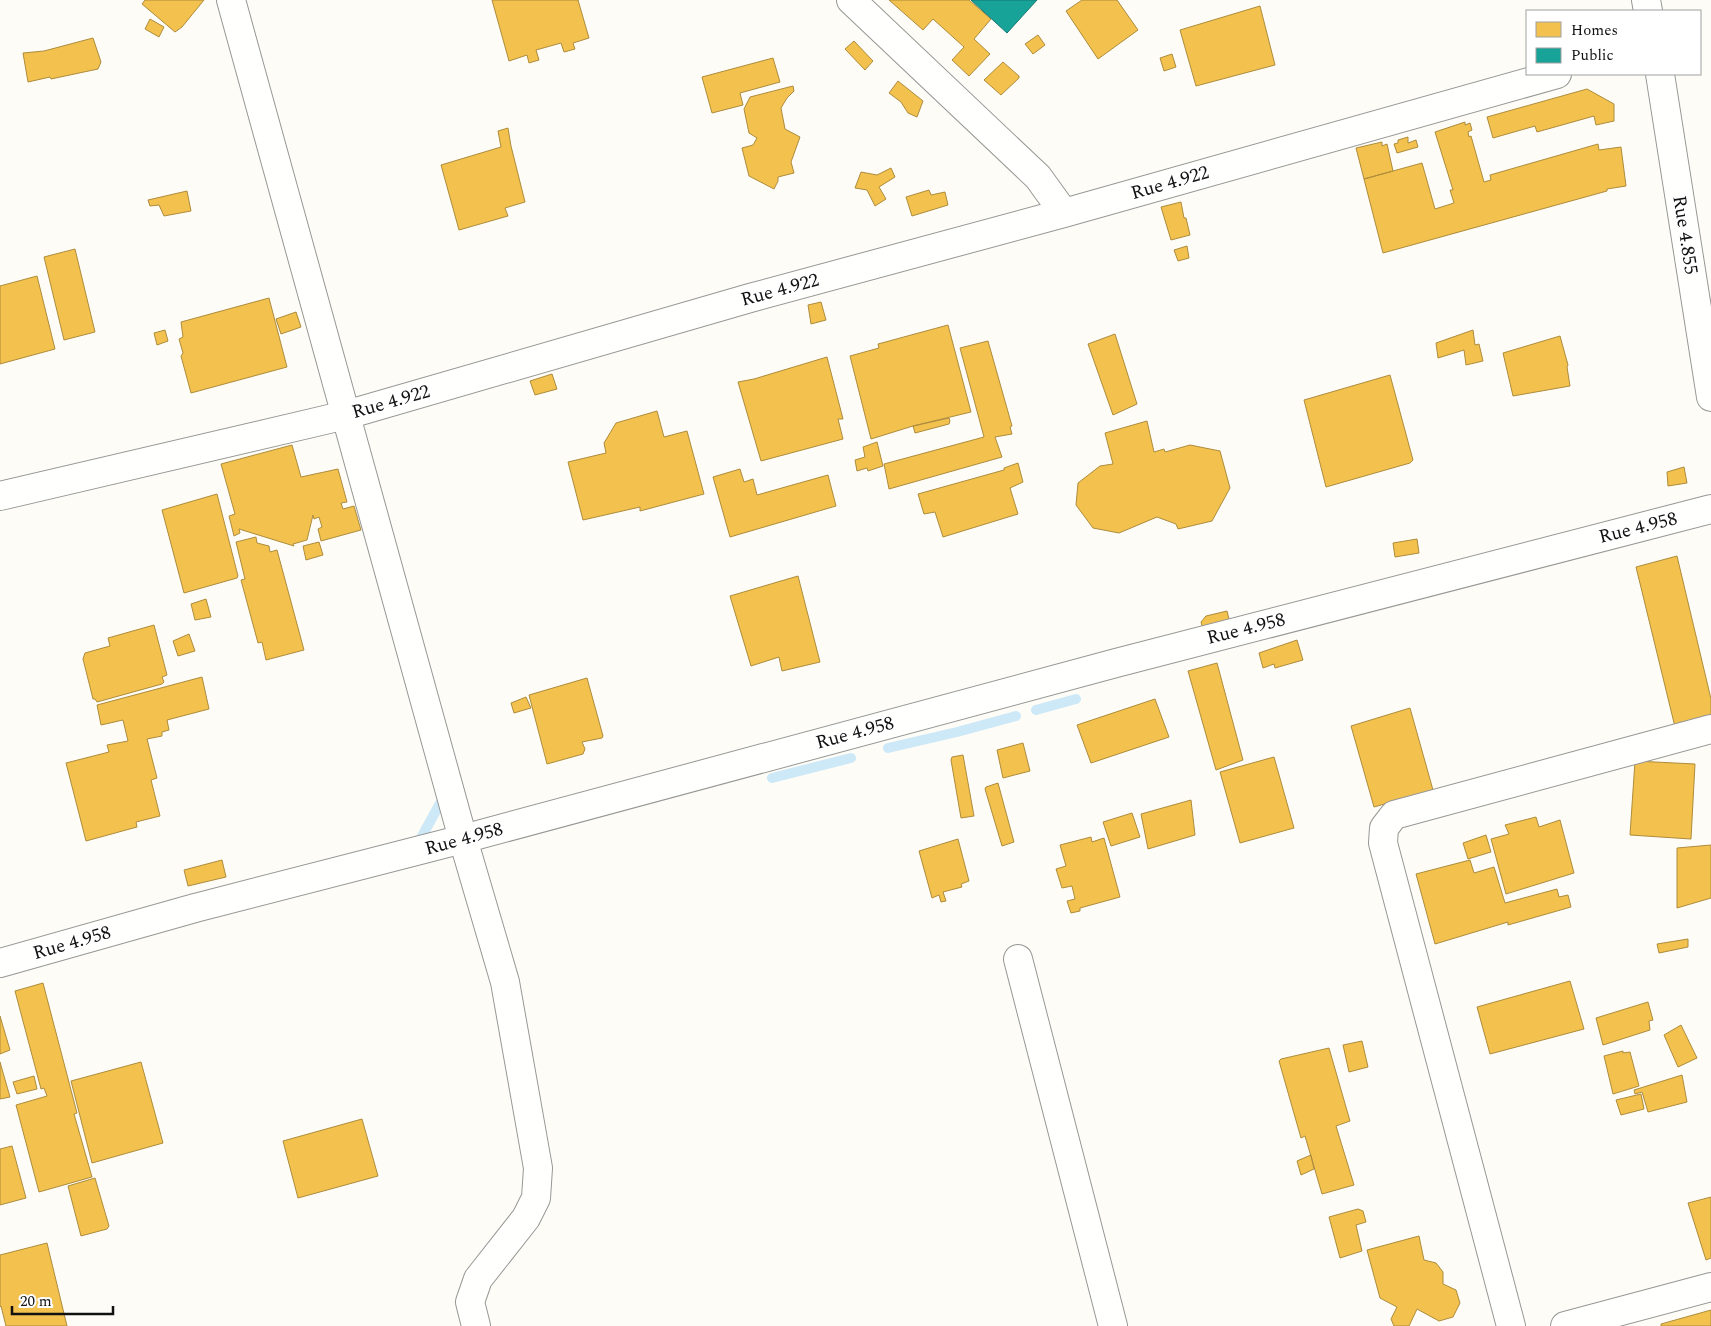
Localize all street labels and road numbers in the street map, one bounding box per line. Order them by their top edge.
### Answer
street label: Rue 4.922 [1128,158,1212,208]
street label: Rue 4.855 [1664,193,1706,277]
street label: Rue 4.922 [738,266,822,314]
street label: Rue 4.922 [349,377,433,427]
street label: Rue 4.958 [1596,504,1680,552]
street label: Rue 4.958 [1204,605,1288,653]
street label: Rue 4.958 [813,709,897,757]
street label: Rue 4.958 [422,815,506,863]
street label: Rue 4.958 [30,918,114,968]

